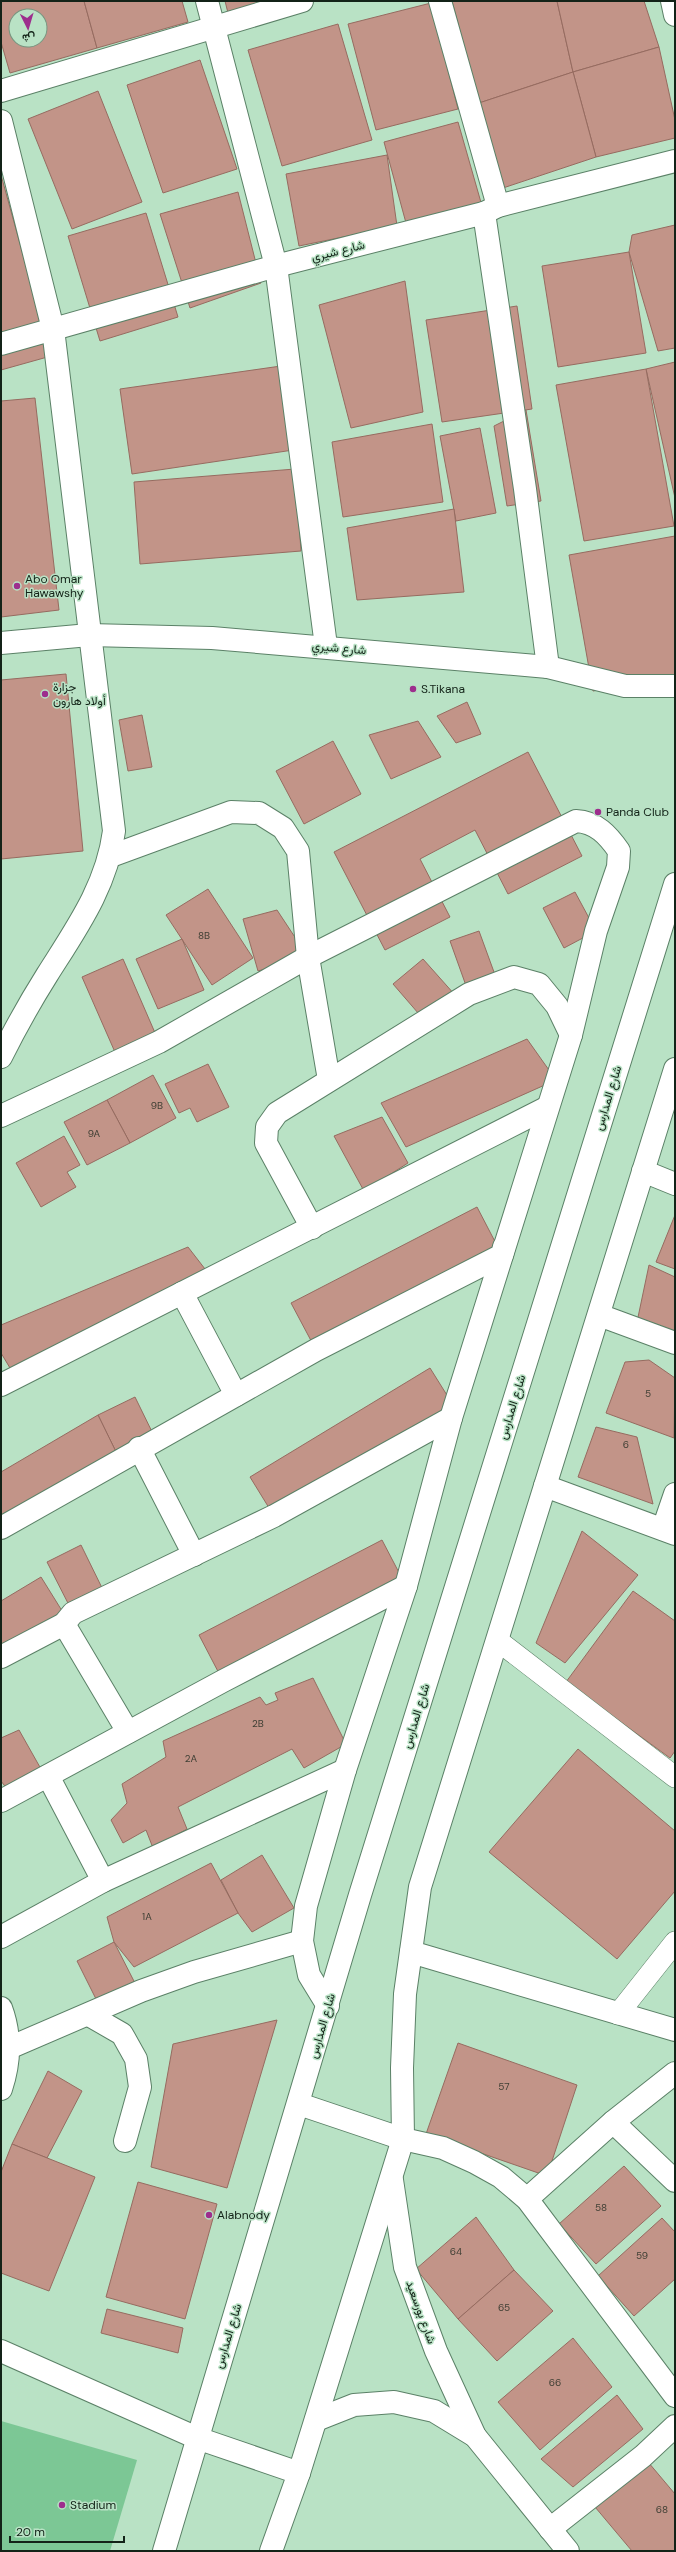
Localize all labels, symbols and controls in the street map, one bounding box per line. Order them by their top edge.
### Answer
north arrow [8,8,48,48]
text: ش [22,30,36,46]
street label: شارع شيري [310,237,367,267]
place label: Abo Omar Hawawshy [25,571,84,601]
marker: Abo Omar Hawawshy [12,581,22,591]
street label: شارع شيري [311,638,367,660]
place label: جزارة أولاد هارون [53,679,106,709]
place label: S.Tikana [421,681,465,697]
marker: S.Tikana [408,684,418,694]
marker: جزارة أولاد هارون [40,689,50,699]
place label: Panda Club [606,804,669,820]
marker: Panda Club [593,807,603,817]
house number: 8B [198,929,210,942]
street label: شارع المدارس [591,1064,626,1133]
house number: 9B [151,1099,163,1112]
house number: 9A [88,1127,101,1140]
street label: شارع المدارس [495,1373,530,1442]
house number: 5 [645,1387,651,1400]
house number: 6 [623,1438,629,1451]
street label: شارع المدارس [399,1682,434,1751]
house number: 2B [252,1717,264,1730]
house number: 2A [185,1752,198,1765]
house number: 1A [142,1910,152,1923]
street label: شارع المدارس [305,1992,340,2061]
house number: 57 [498,2080,510,2093]
house number: 58 [595,2201,607,2214]
place label: Alabnody [217,2207,270,2223]
marker: Alabnody [204,2210,214,2220]
house number: 64 [450,2245,462,2258]
house number: 59 [636,2249,648,2262]
street label: شارع بورسعيد [401,2278,440,2346]
house number: 65 [498,2301,510,2314]
street label: شارع المدارس [211,2302,246,2371]
house number: 66 [549,2376,561,2389]
place label: Stadium [70,2497,116,2513]
marker: Stadium [57,2500,67,2510]
house number: 68 [656,2503,668,2516]
scale bar [10,2518,124,2544]
text: 20 m [16,2524,45,2540]

